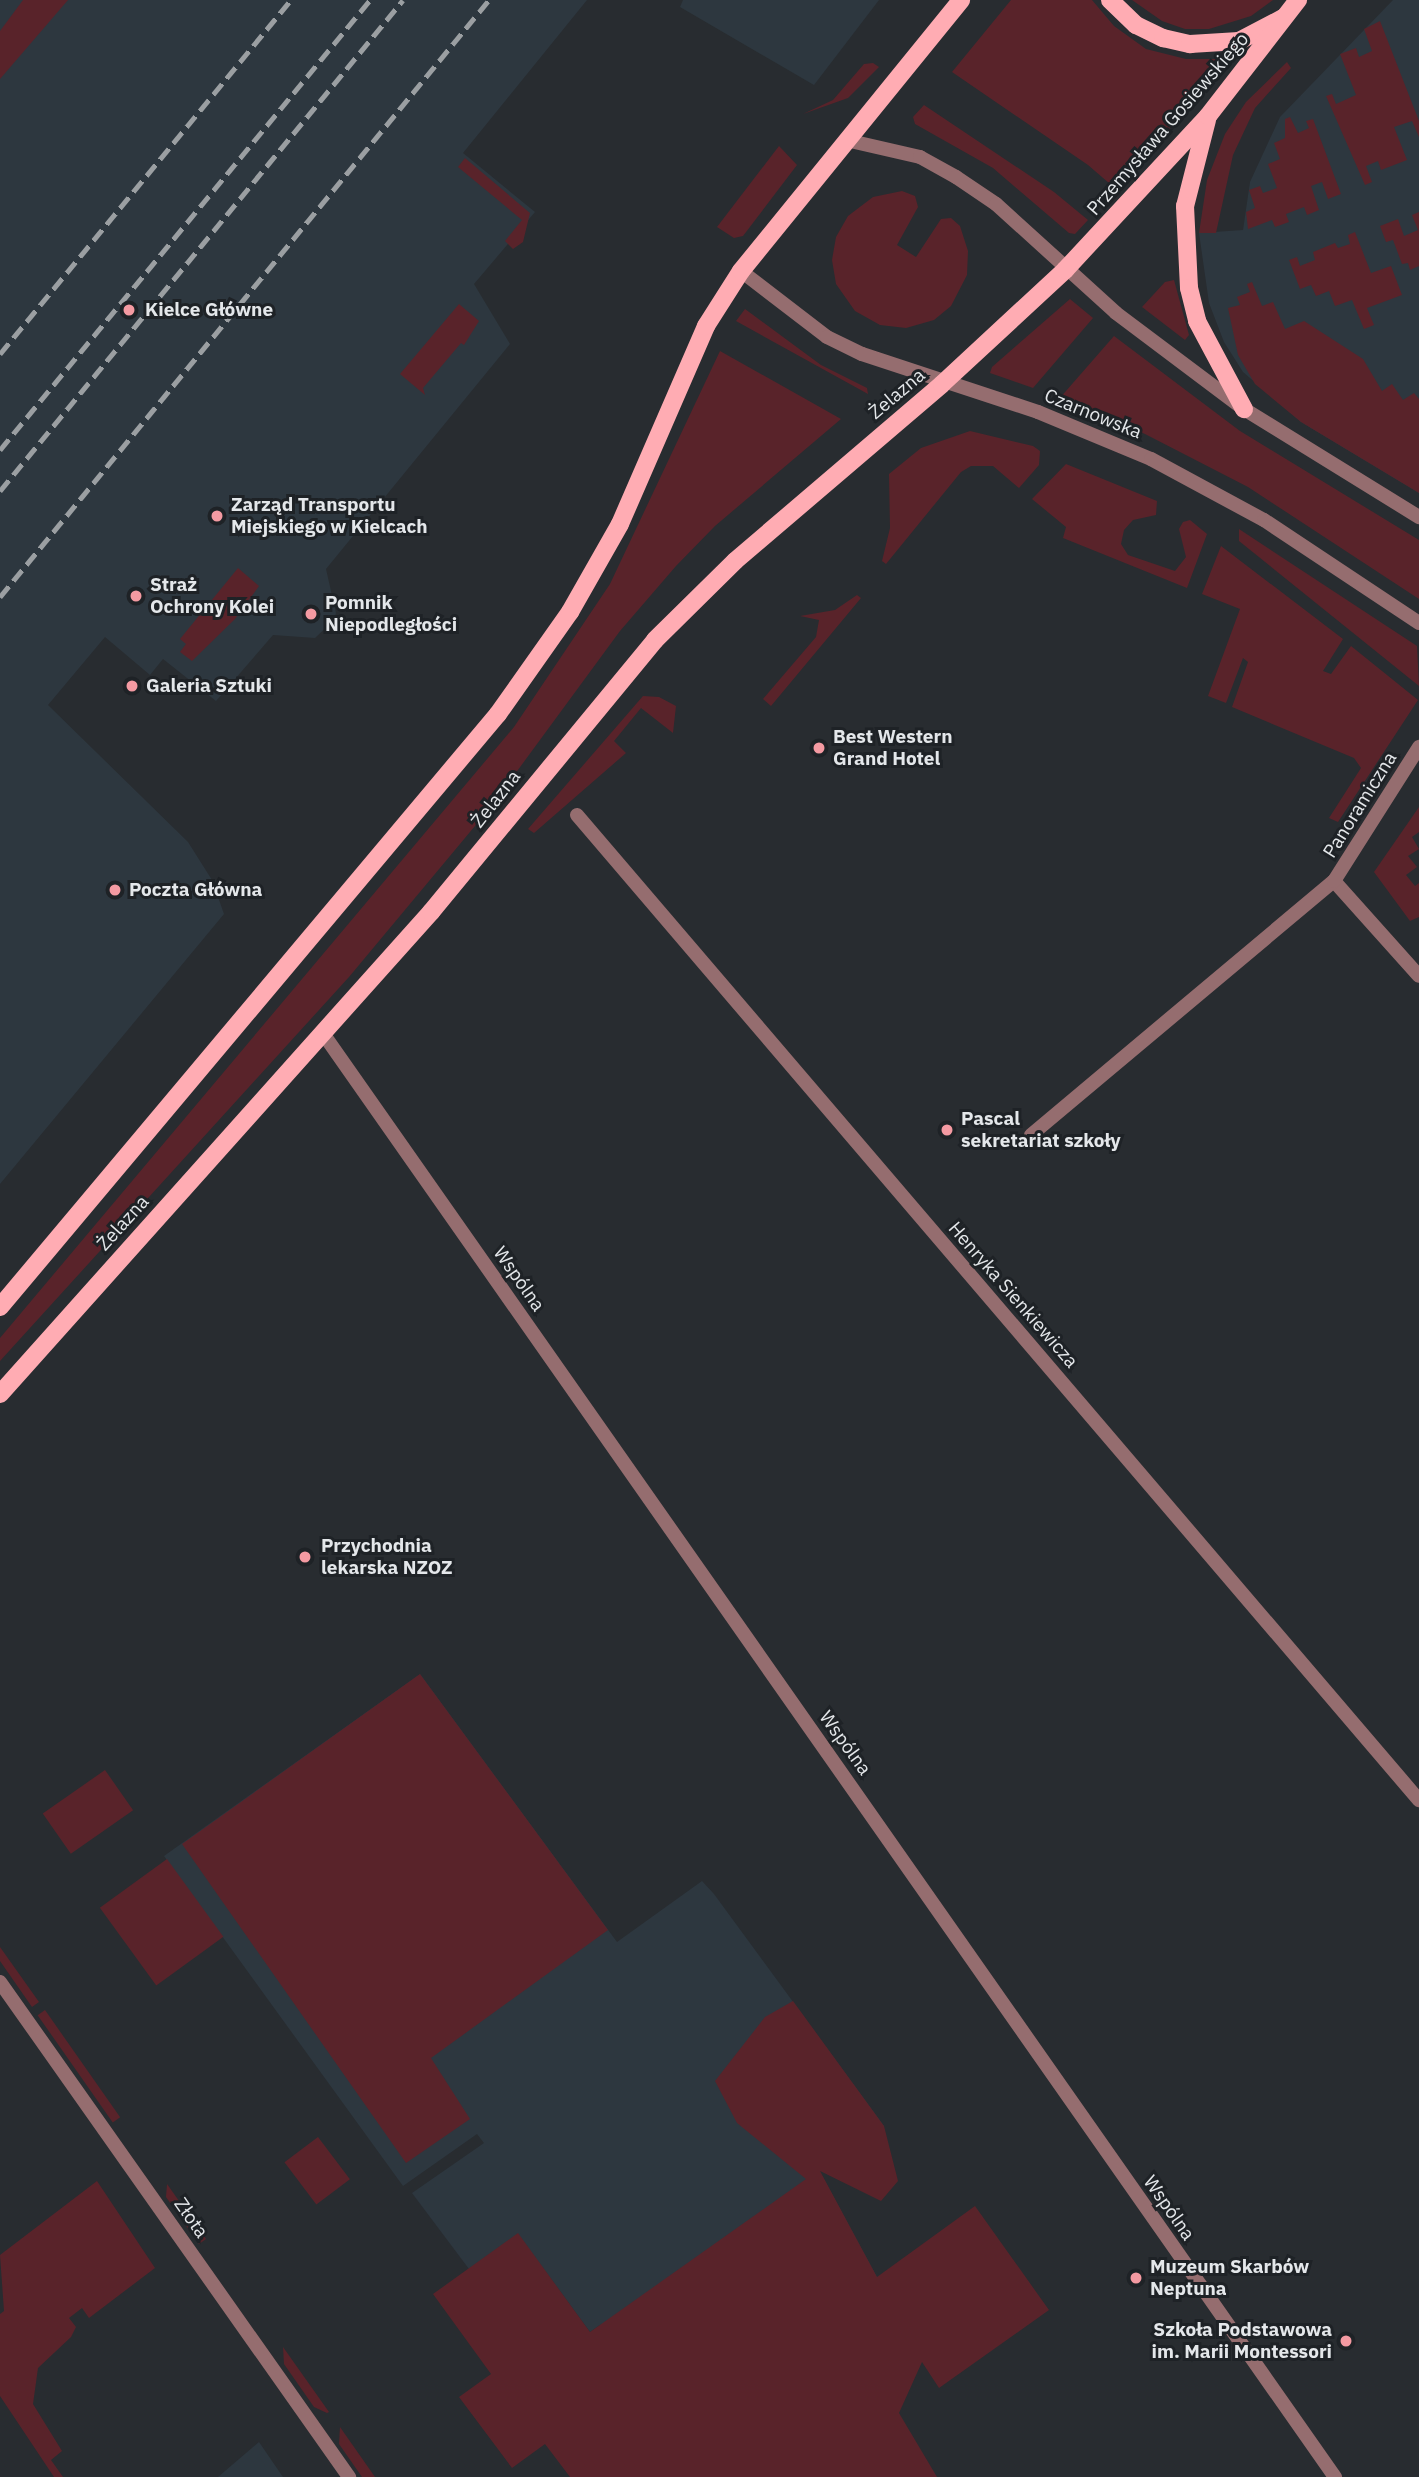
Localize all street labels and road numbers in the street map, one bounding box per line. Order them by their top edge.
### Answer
street label: Przemysława Gosiewskiego [1082,28,1254,220]
street label: Żelazna [864,364,930,424]
street label: Czarnowska [1041,384,1145,444]
street label: Panoramiczna [1318,748,1402,862]
street label: Żelazna [467,766,525,832]
street label: Żelazna [92,1191,154,1255]
street label: Henryka Sienkiewicza [943,1217,1083,1373]
street label: Wspólna [489,1242,549,1316]
street label: Wspólna [814,1706,876,1780]
street label: Wspólna [1139,2171,1199,2245]
street label: Złota [169,2194,213,2242]

